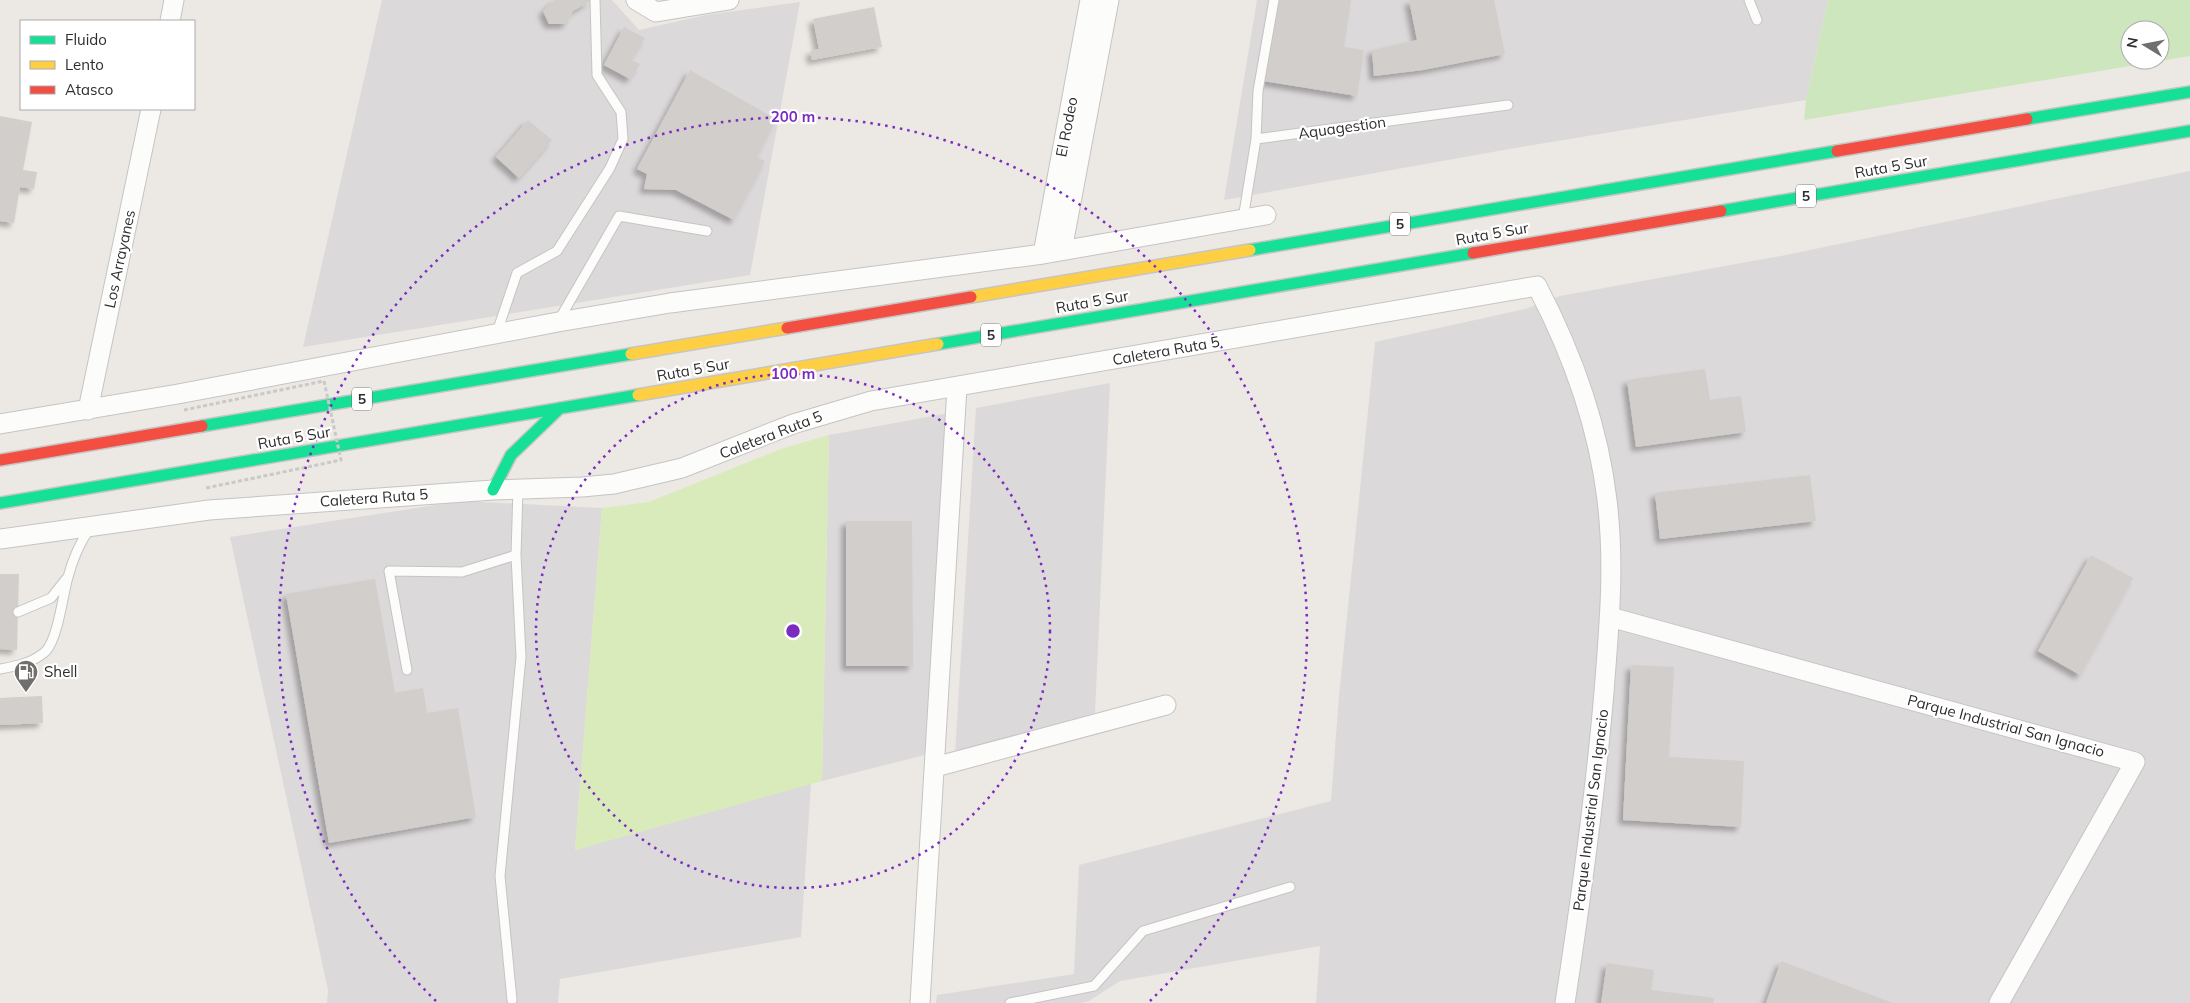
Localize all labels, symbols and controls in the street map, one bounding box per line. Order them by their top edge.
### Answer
legend [20,20,195,110]
north arrow [2120,20,2170,70]
text: Fluido [65,30,107,49]
text: N [2122,36,2142,50]
text: Lento [65,55,104,74]
text: Atasco [65,80,113,99]
street label: El Rodeo [1051,95,1082,159]
text: 200 m [771,107,815,126]
street label: Aquagestion [1297,112,1387,143]
street label: Ruta 5 Sur [1853,151,1929,182]
road number: 5 [1796,185,1816,208]
street label: Los Arrayanes [100,208,139,310]
road number: 5 [1390,212,1410,235]
street label: Ruta 5 Sur [1454,218,1530,249]
street label: Ruta 5 Sur [1054,286,1130,317]
road number: 5 [981,324,1001,346]
street label: Caletera Ruta 5 [1111,332,1221,369]
street label: Ruta 5 Sur [655,354,731,385]
text: 100 m [771,364,815,383]
road number: 5 [352,388,372,410]
street label: Caletera Ruta 5 [717,406,825,463]
street label: Ruta 5 Sur [256,422,332,453]
street label: Caletera Ruta 5 [319,484,429,511]
centre of rings [784,622,802,640]
fuel station icon: Shell [13,659,39,693]
place label: Shell [44,662,77,681]
street label: Parque Industrial San Ignacio [1906,690,2107,761]
street label: Parque Industrial San Ignacio [1569,708,1612,912]

